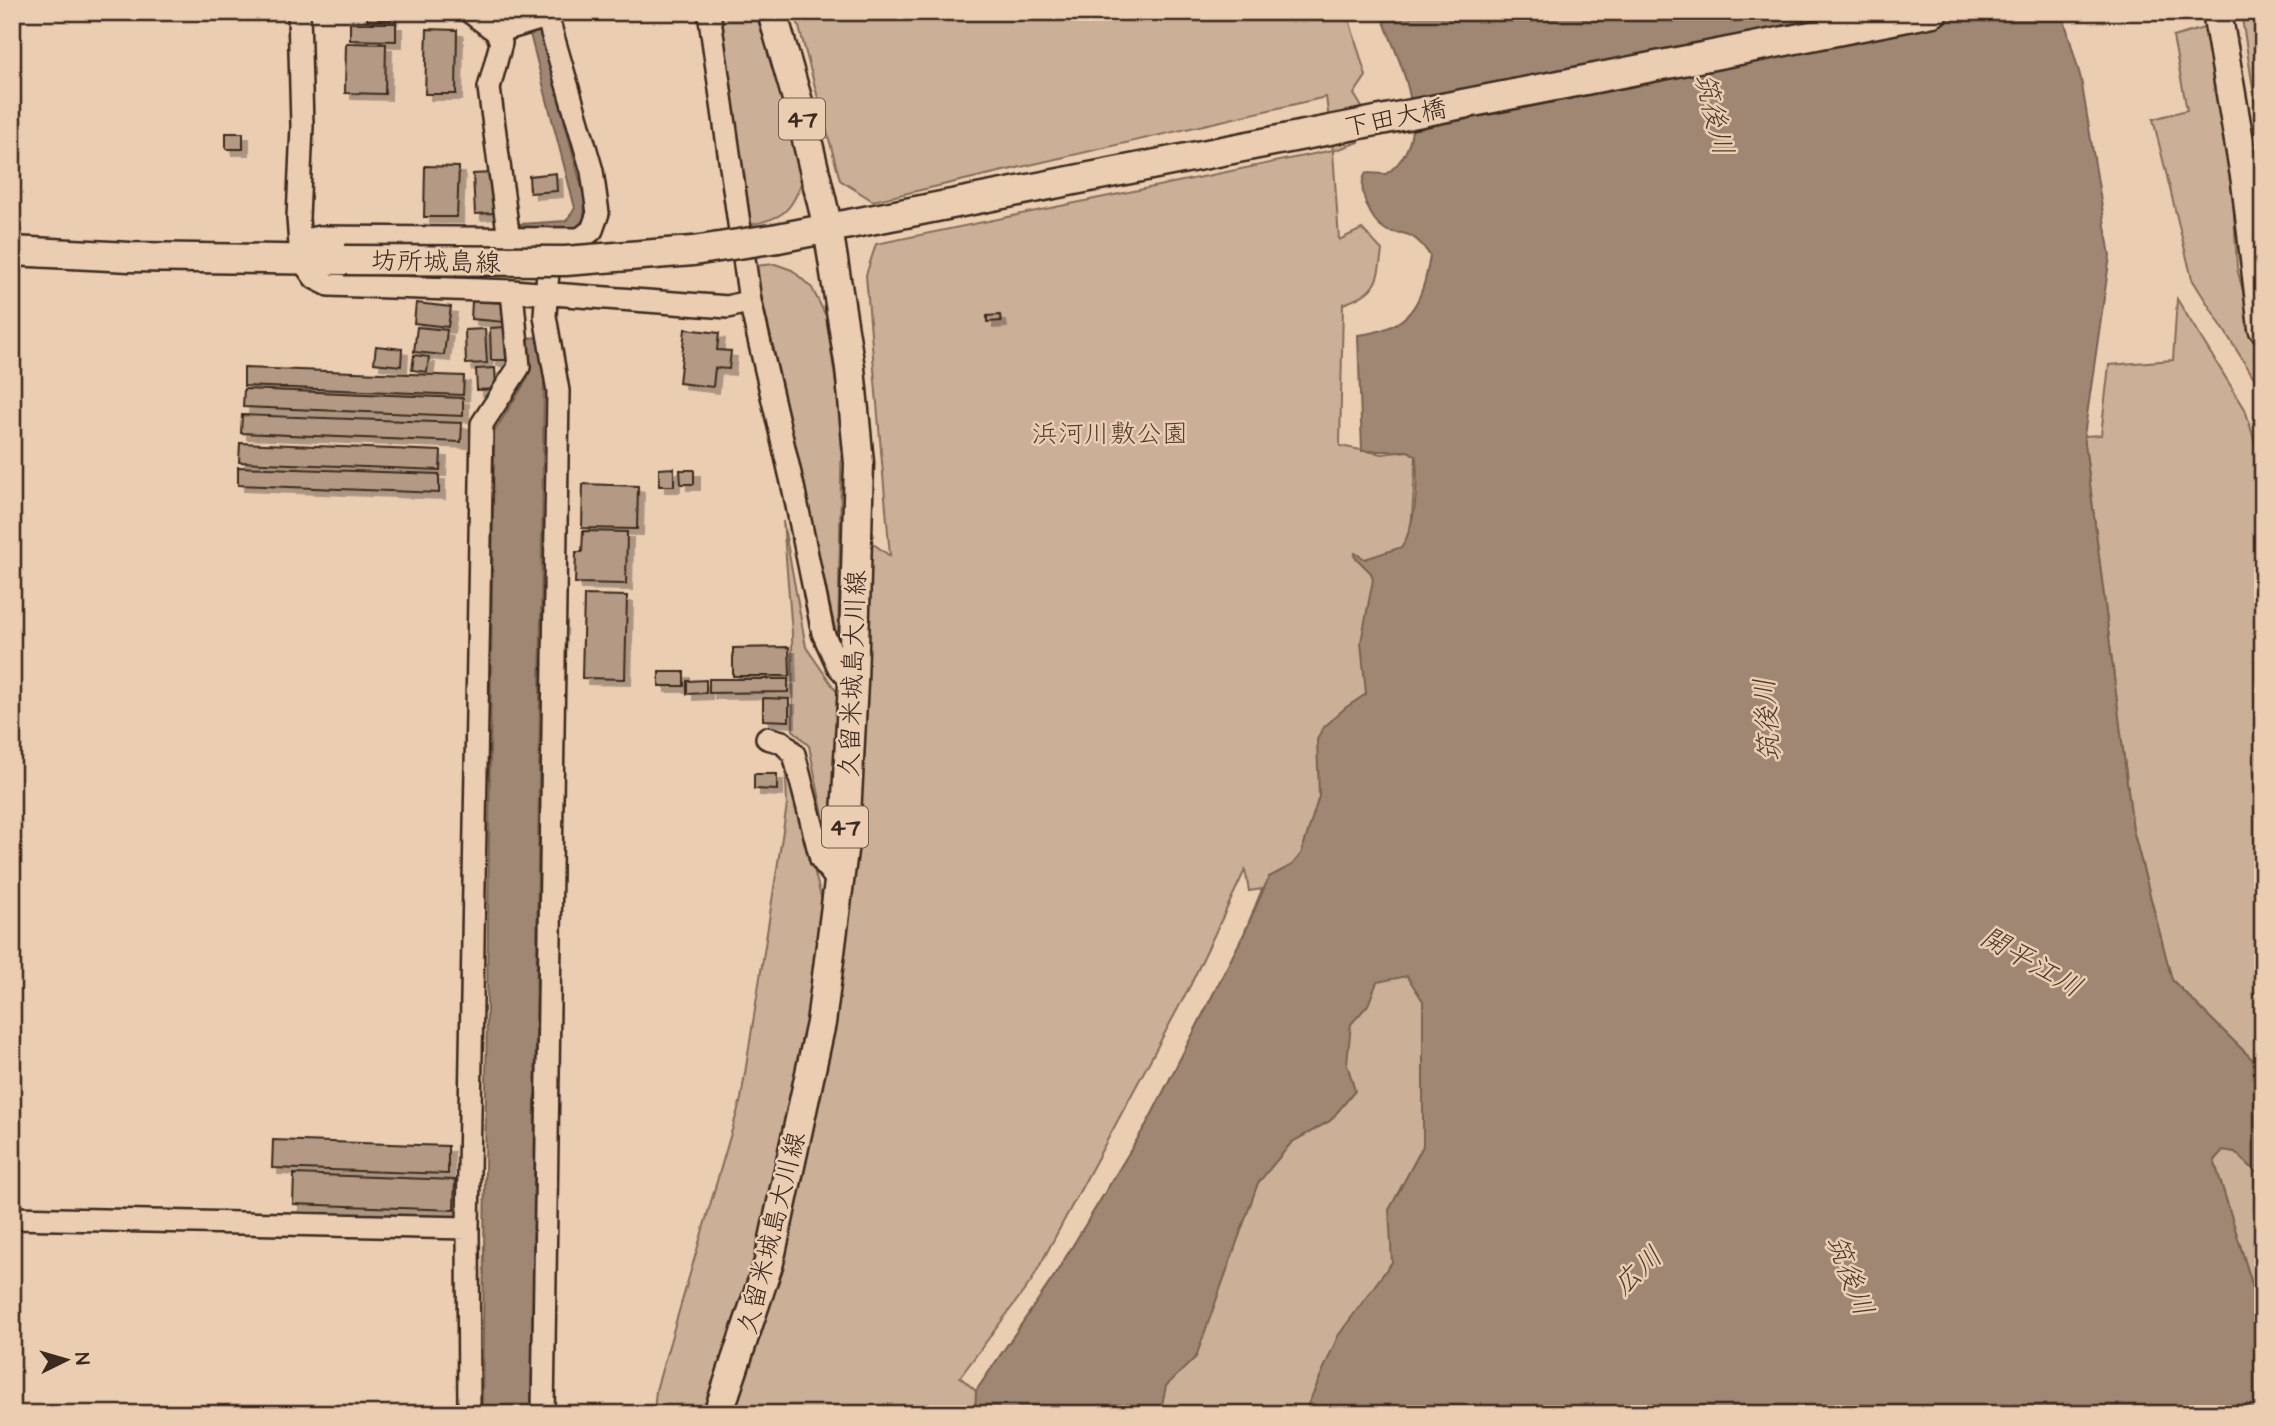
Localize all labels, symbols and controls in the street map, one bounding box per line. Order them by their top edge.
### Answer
water label: 筑後川 [1684,69,1743,160]
street label: 下田大橋 [1341,90,1450,146]
road number: 47 [779,98,825,140]
street label: 坊所城島線 [371,243,501,281]
park label: 浜河川敷公園 [1032,416,1188,452]
street label: 久留米城島大川線 [831,569,875,779]
water label: 筑後川 [1745,677,1790,763]
road number: 47 [822,806,868,848]
water label: 開平江川 [1973,917,2090,1007]
street label: 久留米城島大川線 [729,1128,815,1339]
water label: 筑後川 [1816,1229,1883,1322]
water label: 広川 [1604,1238,1672,1304]
north arrow [32,1324,102,1394]
text: N [67,1352,95,1366]

